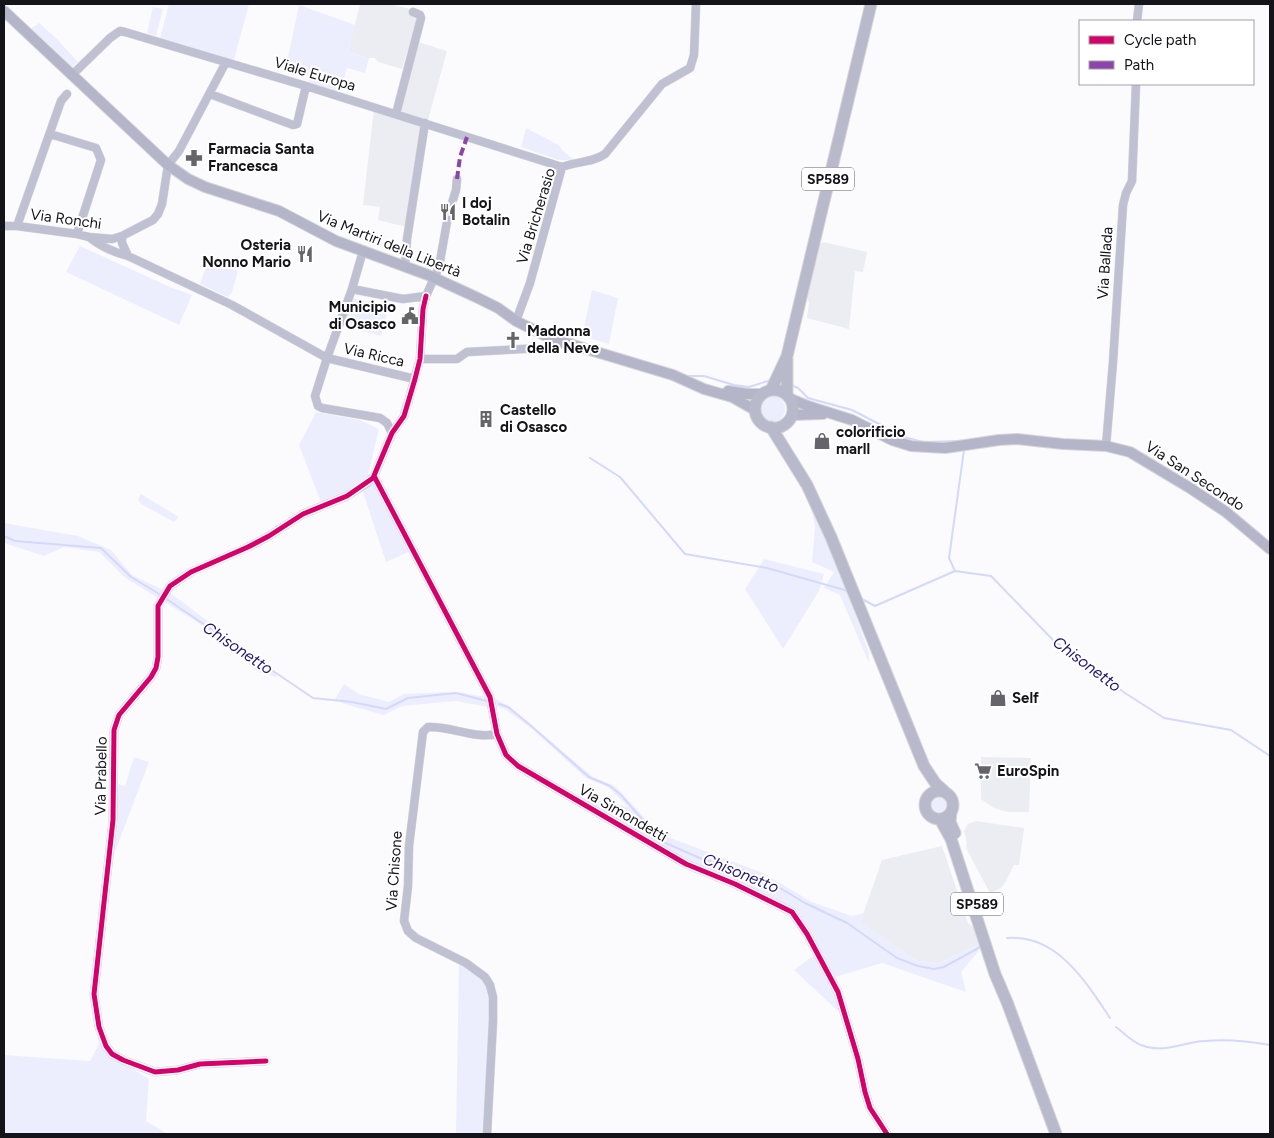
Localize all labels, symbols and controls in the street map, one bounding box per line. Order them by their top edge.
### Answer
legend [1079,20,1254,85]
text: Cycle path [1124,31,1196,49]
street label: Viale Europa [272,53,358,95]
text: Path [1124,56,1154,74]
place label: Farmacia Santa Francesca [208,140,314,175]
pharmacy icon: Farmacia Santa Francesca [184,148,204,168]
street label: Via Bricherasio [513,166,559,266]
road number: SP589 [802,168,854,190]
place label: I doj Botalin [462,194,510,229]
restaurant icon: I doj Botalin [438,202,458,222]
street label: Via Ronchi [29,205,103,233]
street label: Via Martiri della Libertà [314,207,464,281]
street label: Via Ballada [1093,226,1117,300]
place label: Osteria Nonno Mario [202,236,291,271]
restaurant icon: Osteria Nonno Mario [295,244,315,264]
place label: Municipio di Osasco [328,298,396,333]
public building icon: Municipio di Osasco [400,306,420,326]
place label: Madonna della Neve [527,322,600,357]
church icon: Madonna della Neve [503,330,523,350]
street label: Via Ricca [342,339,406,371]
place label: Castello di Osasco [500,401,567,436]
building icon: Castello di Osasco [476,409,496,429]
place label: colorificio marll [836,423,906,458]
shop icon: colorificio marll [812,431,832,451]
street label: Via San Secondo [1142,437,1248,515]
water label: Chisonetto [199,618,277,678]
water label: Chisonetto [1049,632,1125,696]
shop icon: Self [988,688,1008,708]
place label: Self [1012,689,1039,707]
street label: Via Prabello [91,736,111,816]
supermarket icon: EuroSpin [973,761,993,781]
place label: EuroSpin [997,762,1059,780]
street label: Via Simondetti [575,780,671,846]
street label: Via Chisone [382,830,406,912]
water label: Chisonetto [700,849,782,897]
road number: SP589 [951,892,1003,916]

